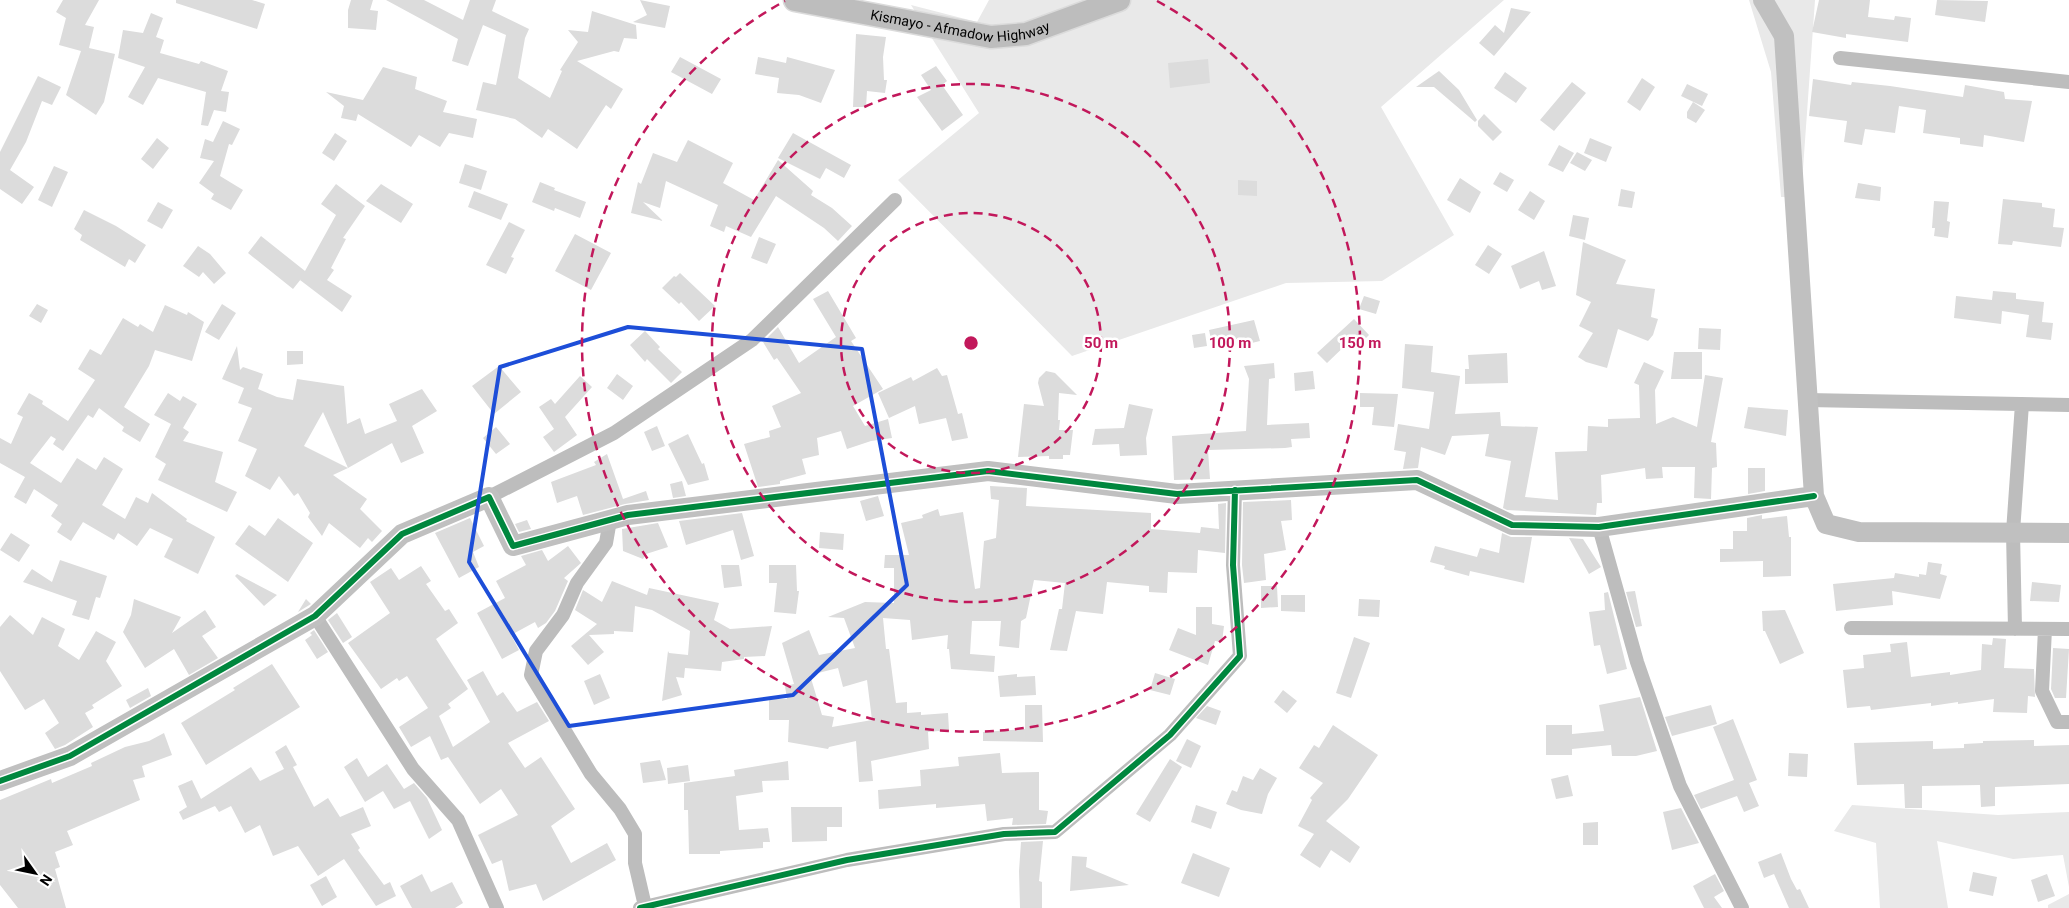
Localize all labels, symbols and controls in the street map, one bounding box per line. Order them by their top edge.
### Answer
street label: Kismayo - Afmadow Highway [869,6,1052,45]
centre of rings [962,334,980,352]
text: 50 m [1084,334,1118,352]
text: 100 m [1209,334,1251,352]
text: 150 m [1339,334,1381,352]
north arrow [10,848,60,898]
text: N [36,872,55,889]

